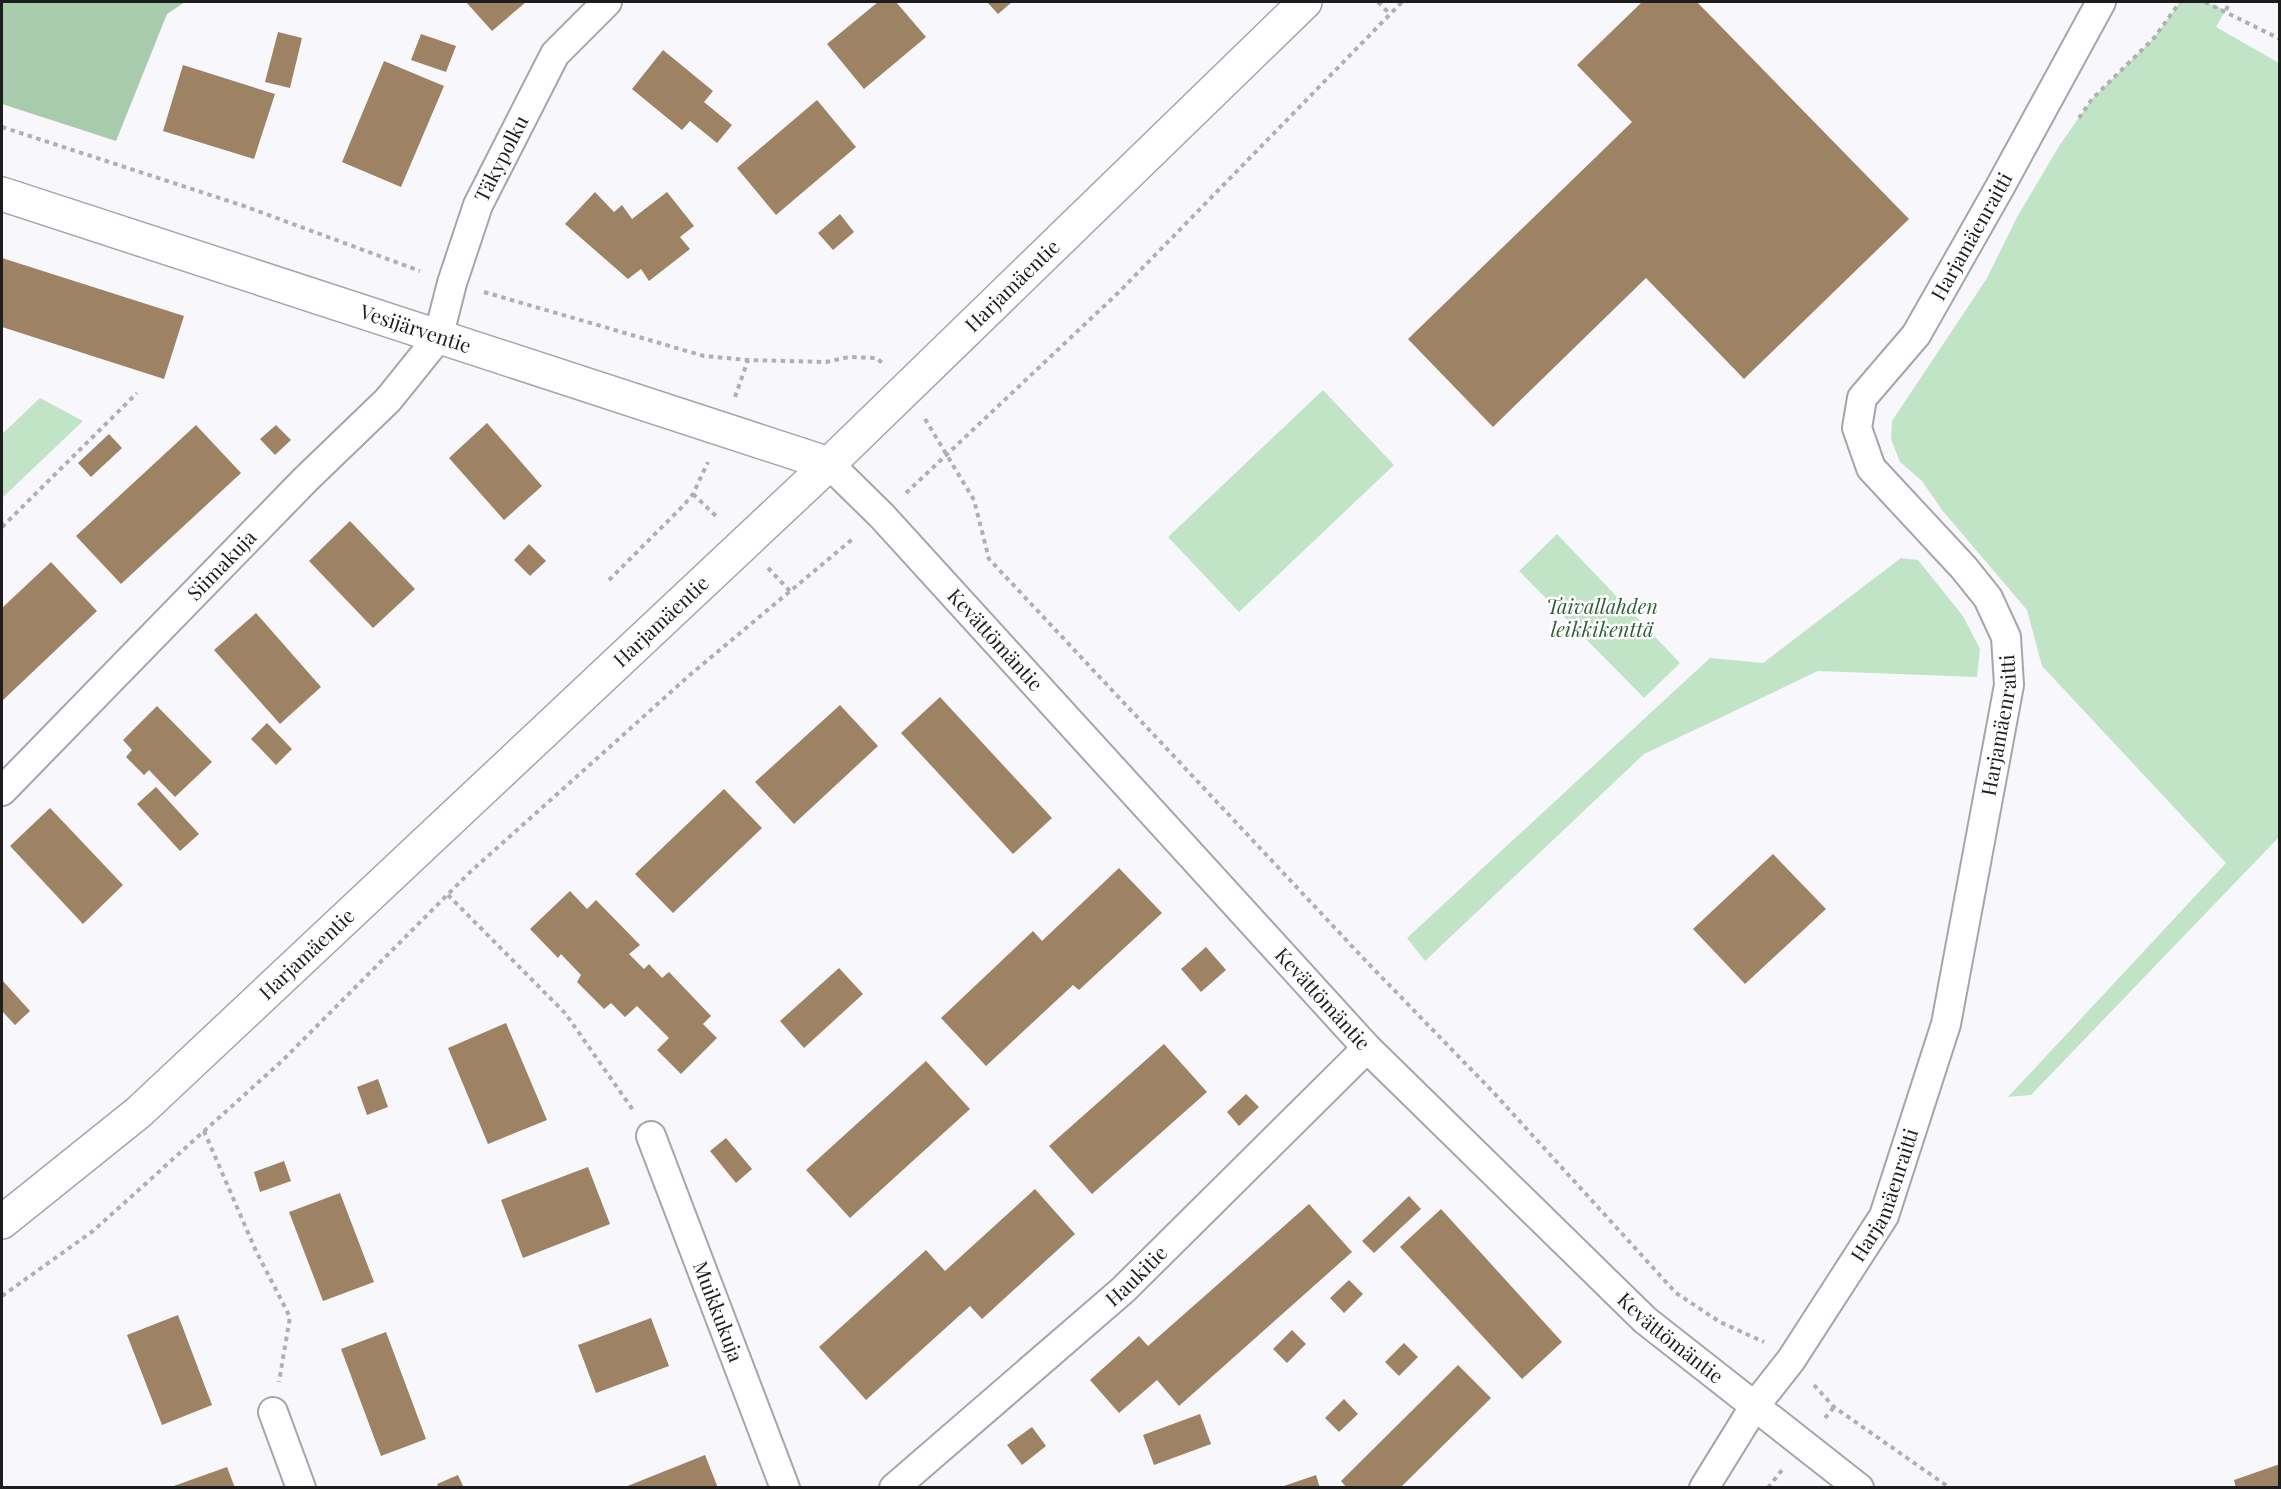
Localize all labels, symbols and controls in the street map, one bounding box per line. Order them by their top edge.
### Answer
street label: Täkypolku [467,110,534,206]
street label: Harjamäenraitti [1924,167,2018,305]
street label: Harjamäentie [958,233,1065,337]
street label: Vesijärventie [356,297,475,358]
street label: Siimakuja [180,523,261,605]
street label: Harjamäentie [606,569,714,672]
street label: Kevättömäntie [942,582,1050,696]
park label: Taivallahden leikkikenttä [1546,592,1658,642]
street label: Harjamäenraitti [1974,654,2021,798]
street label: Harjamäentie [252,902,360,1005]
street label: Kevättömäntie [1270,941,1377,1055]
street label: Harjamäenraitti [1843,1125,1923,1266]
street label: Haukitie [1099,1239,1172,1312]
street label: Muikkukuja [688,1257,751,1365]
street label: Kevättömäntie [1612,1285,1730,1389]

